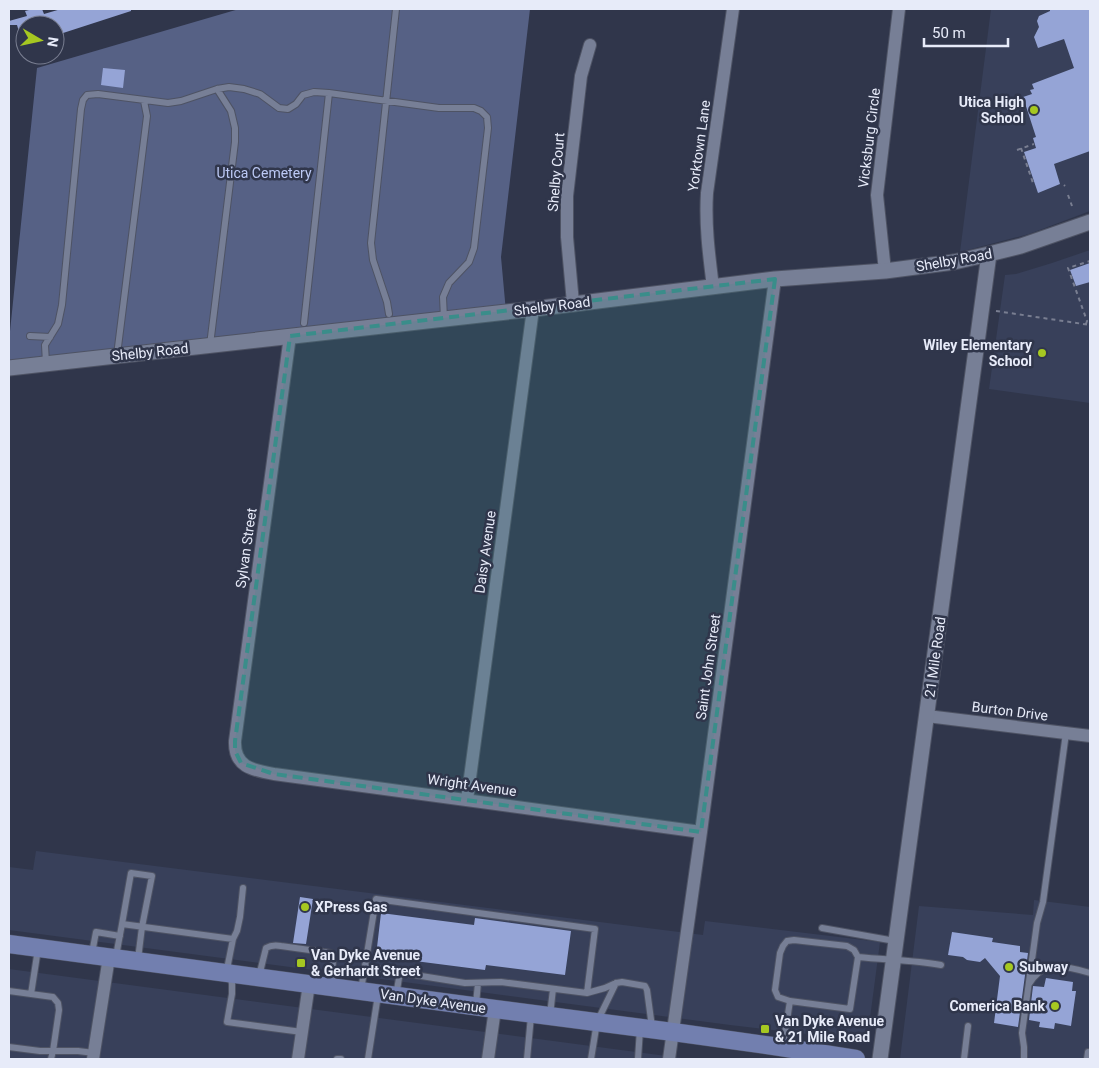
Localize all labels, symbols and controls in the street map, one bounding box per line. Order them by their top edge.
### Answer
north arrow [15,15,65,65]
scale bar [924,15,1008,47]
text: 50 m [932,24,966,42]
text: N [44,36,62,48]
street label: Vicksburg Circle [855,87,883,189]
place label: Utica High School [959,94,1024,126]
street label: Yorktown Lane [685,99,713,193]
marker: Utica High School [1028,104,1040,116]
street label: Shelby Court [545,131,567,212]
park label: Utica Cemetery [216,165,312,181]
street label: Shelby Road [915,245,993,275]
street label: Shelby Road [513,293,591,319]
place label: Wiley Elementary School [923,337,1033,369]
street label: Shelby Road [111,340,189,364]
marker: Wiley Elementary School [1036,347,1048,359]
street label: Sylvan Street [232,506,260,589]
street label: Daisy Avenue [471,510,499,594]
street label: Saint John Street [693,613,723,721]
street label: 21 Mile Road [921,616,949,698]
street label: Burton Drive [971,698,1049,724]
street label: Wright Avenue [426,771,518,799]
place label: XPress Gas [315,899,388,915]
marker: XPress Gas [299,901,311,913]
place label: Van Dyke Avenue & Gerhardt Street [311,947,421,979]
marker: Van Dyke Avenue & Gerhardt Street [295,957,307,969]
place label: Subway [1019,959,1069,975]
marker: Subway [1003,961,1015,973]
street label: Van Dyke Avenue [379,986,487,1016]
place label: Comerica Bank [949,998,1046,1014]
marker: Comerica Bank [1049,1000,1061,1012]
place label: Van Dyke Avenue & 21 Mile Road [775,1013,884,1045]
marker: Van Dyke Avenue & 21 Mile Road [759,1023,771,1035]

